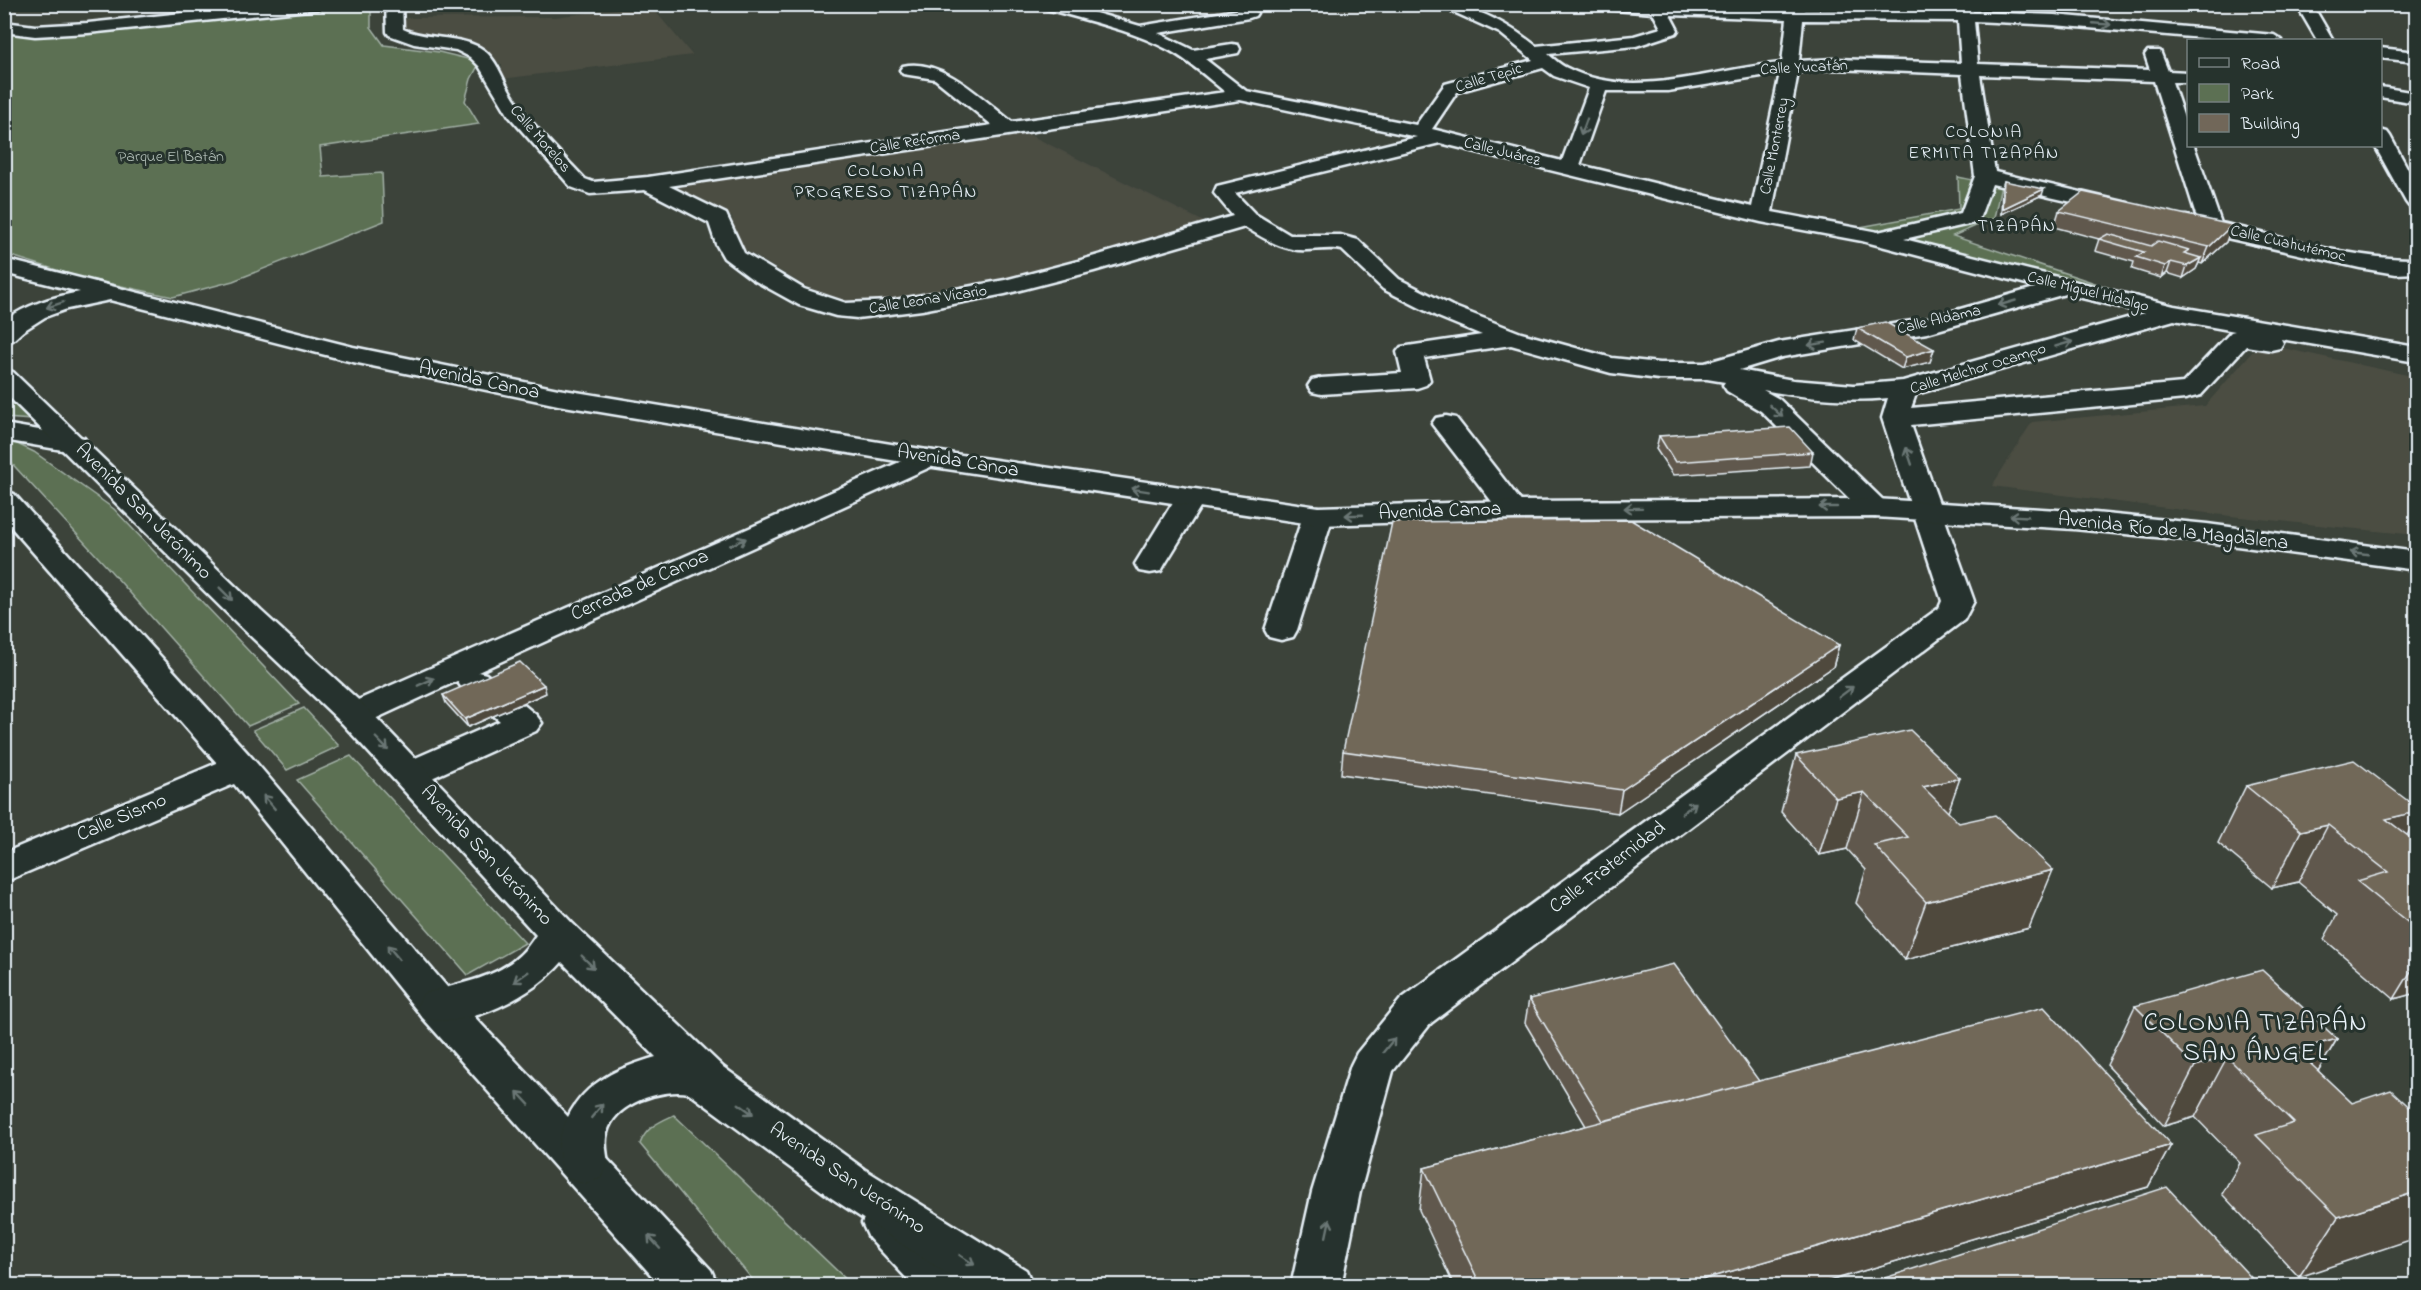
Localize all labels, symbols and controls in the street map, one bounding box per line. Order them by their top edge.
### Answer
one-way arrow [2092,19,2111,30]
legend [2187,39,2382,147]
text: Road [2241,52,2280,78]
street label: Calle Yucatán [1760,54,1848,82]
street label: Calle Tepic [1452,56,1526,100]
text: Park [2241,82,2274,108]
street label: Calle Monterrey [1754,95,1796,197]
street label: Calle Morelos [504,100,576,178]
text: Building [2240,112,2300,139]
one-way arrow [1578,117,1589,136]
district label: COLONIA ERMITA TIZAPÁN [1908,120,2060,167]
street label: Calle Reforma [868,123,962,161]
street label: Calle Juárez [1461,131,1543,173]
park label: Parque El Batán [118,145,224,169]
district label: COLONIA PROGRESO TIZAPÁN [794,159,978,206]
district label: TIZAPÁN [1978,214,2056,240]
street label: Calle Cuahutémoc [2228,219,2349,269]
street label: Calle Miguel Hidalgo [2025,265,2151,319]
street label: Calle Leona Vicario [867,279,989,321]
one-way arrow [1998,298,2017,309]
street label: Calle Aldama [1895,299,1983,341]
one-way arrow [46,301,65,312]
street label: Calle Melchor Ocampo [1907,337,2049,401]
one-way arrow [1808,338,1827,349]
one-way arrow [2054,338,2073,349]
street label: Avenida Canoa [416,354,542,408]
one-way arrow [1768,404,1783,418]
street label: Avenida San Jerónimo [68,437,218,587]
street label: Avenida Canoa [895,438,1021,486]
one-way arrow [1902,448,1913,466]
one-way arrow [1131,485,1150,496]
street label: Avenida Canoa [1378,495,1502,529]
one-way arrow [1623,502,1643,514]
one-way arrow [1818,502,1838,513]
street label: Avenida Río de la Magdalena [2056,505,2290,560]
one-way arrow [1345,509,1365,521]
one-way arrow [2009,511,2029,522]
one-way arrow [729,536,747,548]
street label: Cerrada de Canoa [566,543,714,629]
one-way arrow [2349,548,2369,559]
one-way arrow [219,587,234,602]
one-way arrow [417,676,435,687]
one-way arrow [1838,686,1854,698]
one-way arrow [375,737,389,752]
street label: Avenida San Jerónimo [413,779,559,933]
street label: Calle Sismo [73,786,171,850]
one-way arrow [262,794,275,810]
one-way arrow [1681,802,1697,814]
street label: Calle Fraternidad [1544,814,1672,922]
one-way arrow [387,944,400,960]
one-way arrow [580,955,595,970]
one-way arrow [514,971,530,983]
district label: COLONIA TIZAPÁN SAN ÁNGEL [2144,1005,2368,1073]
one-way arrow [1382,1037,1395,1053]
one-way arrow [515,1090,530,1105]
one-way arrow [591,1103,604,1119]
one-way arrow [737,1103,753,1115]
street label: Avenida San Jerónimo [763,1116,931,1242]
one-way arrow [1323,1219,1335,1238]
one-way arrow [647,1235,661,1250]
one-way arrow [958,1254,975,1266]

